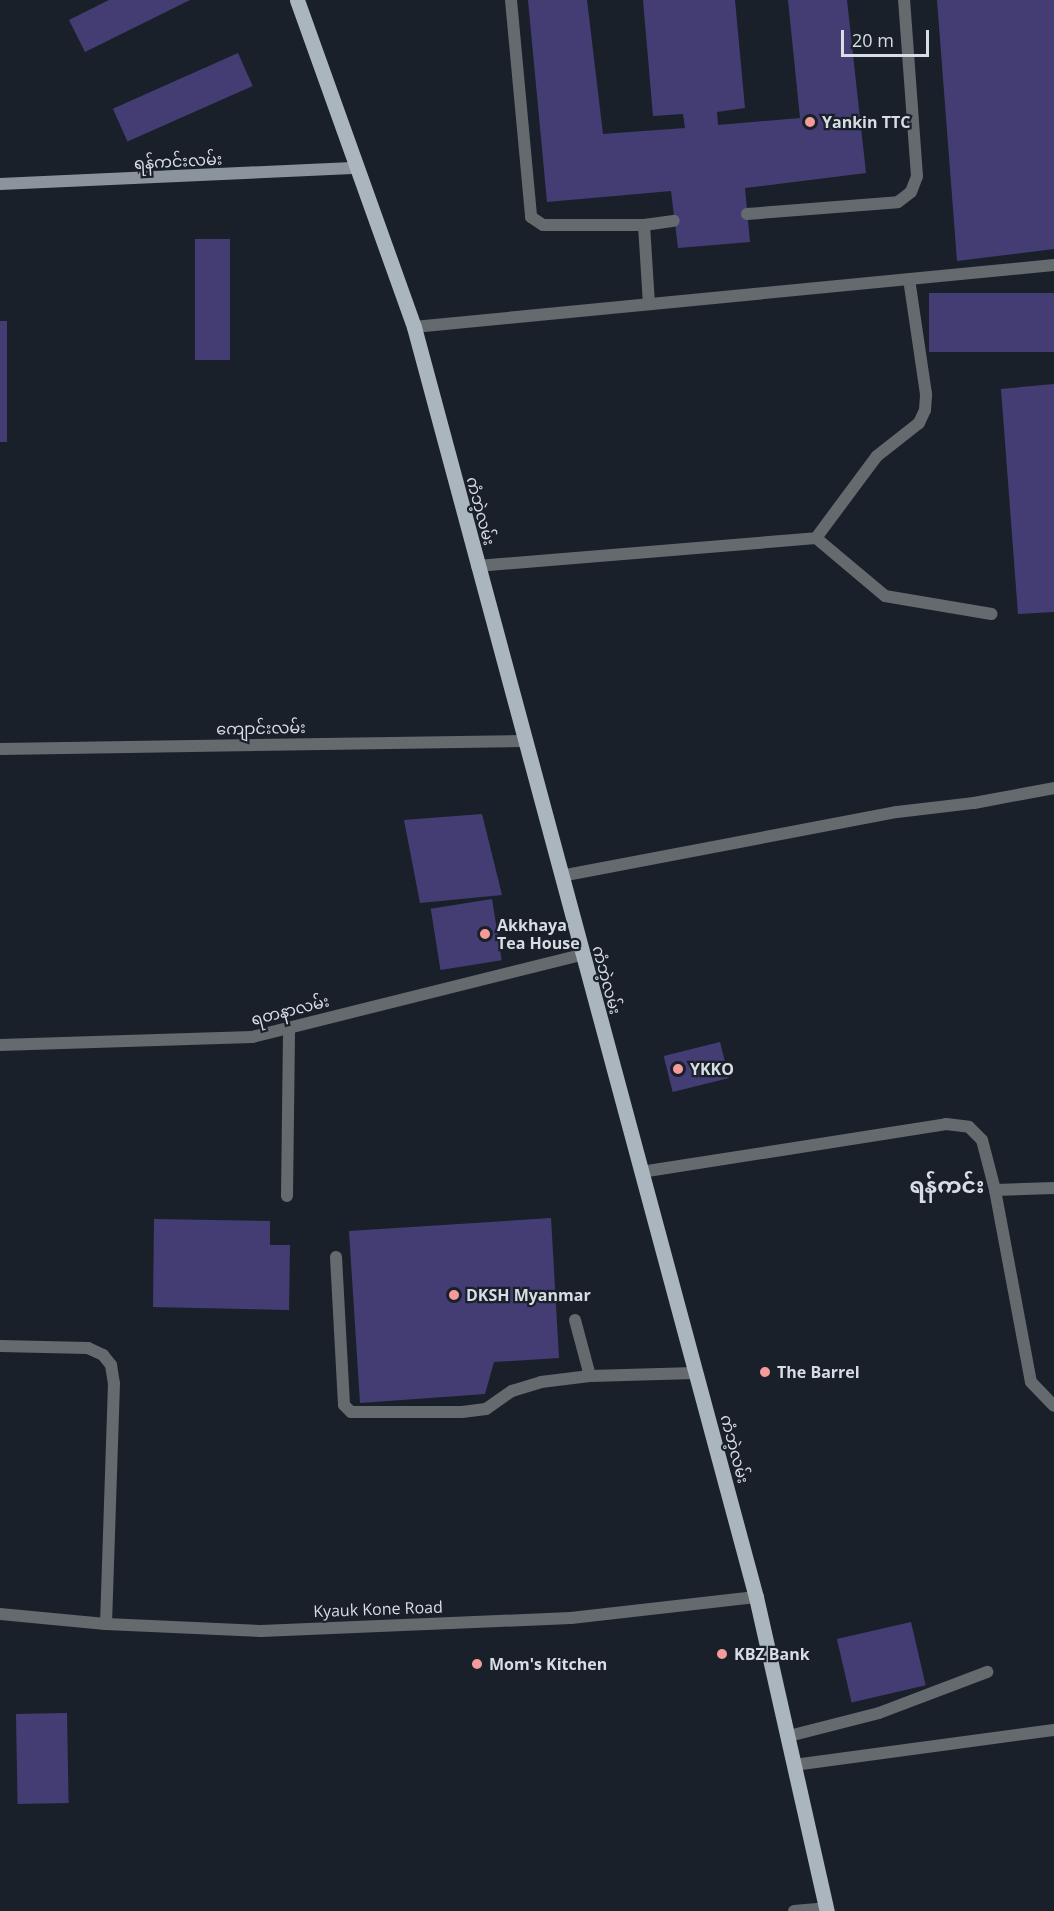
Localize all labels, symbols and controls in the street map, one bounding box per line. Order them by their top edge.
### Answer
scale bar [844,18,932,56]
text: 20 m [852,28,894,52]
place label: Yankin TTC [822,112,910,132]
marker: Yankin TTC [803,115,817,129]
street label: ရန်ကင်းလမ်း [133,149,223,173]
street label: ကံဘဲ့လမ်း [463,475,499,547]
street label: ကျောင်းလမ်း [216,718,306,738]
place label: Akkhaya Tea House [497,915,580,953]
marker: Akkhaya Tea House [478,927,492,941]
street label: ကံဘဲ့လမ်း [589,944,625,1016]
street label: ရတနာလမ်း [249,991,331,1029]
place label: YKKO [690,1059,734,1079]
marker: YKKO [671,1062,685,1076]
district label: ရန်ကင်း [909,1172,985,1198]
place label: DKSH Myanmar [466,1285,591,1305]
marker: DKSH Myanmar [447,1288,461,1302]
place label: The Barrel [777,1362,860,1382]
marker: The Barrel [758,1365,772,1379]
street label: ကံဘဲ့လမ်း [717,1413,753,1485]
street label: Kyauk Kone Road [313,1597,443,1621]
place label: KBZ Bank [734,1644,810,1664]
marker: KBZ Bank [715,1647,729,1661]
place label: Mom's Kitchen [489,1654,607,1674]
marker: Mom's Kitchen [470,1657,484,1671]

